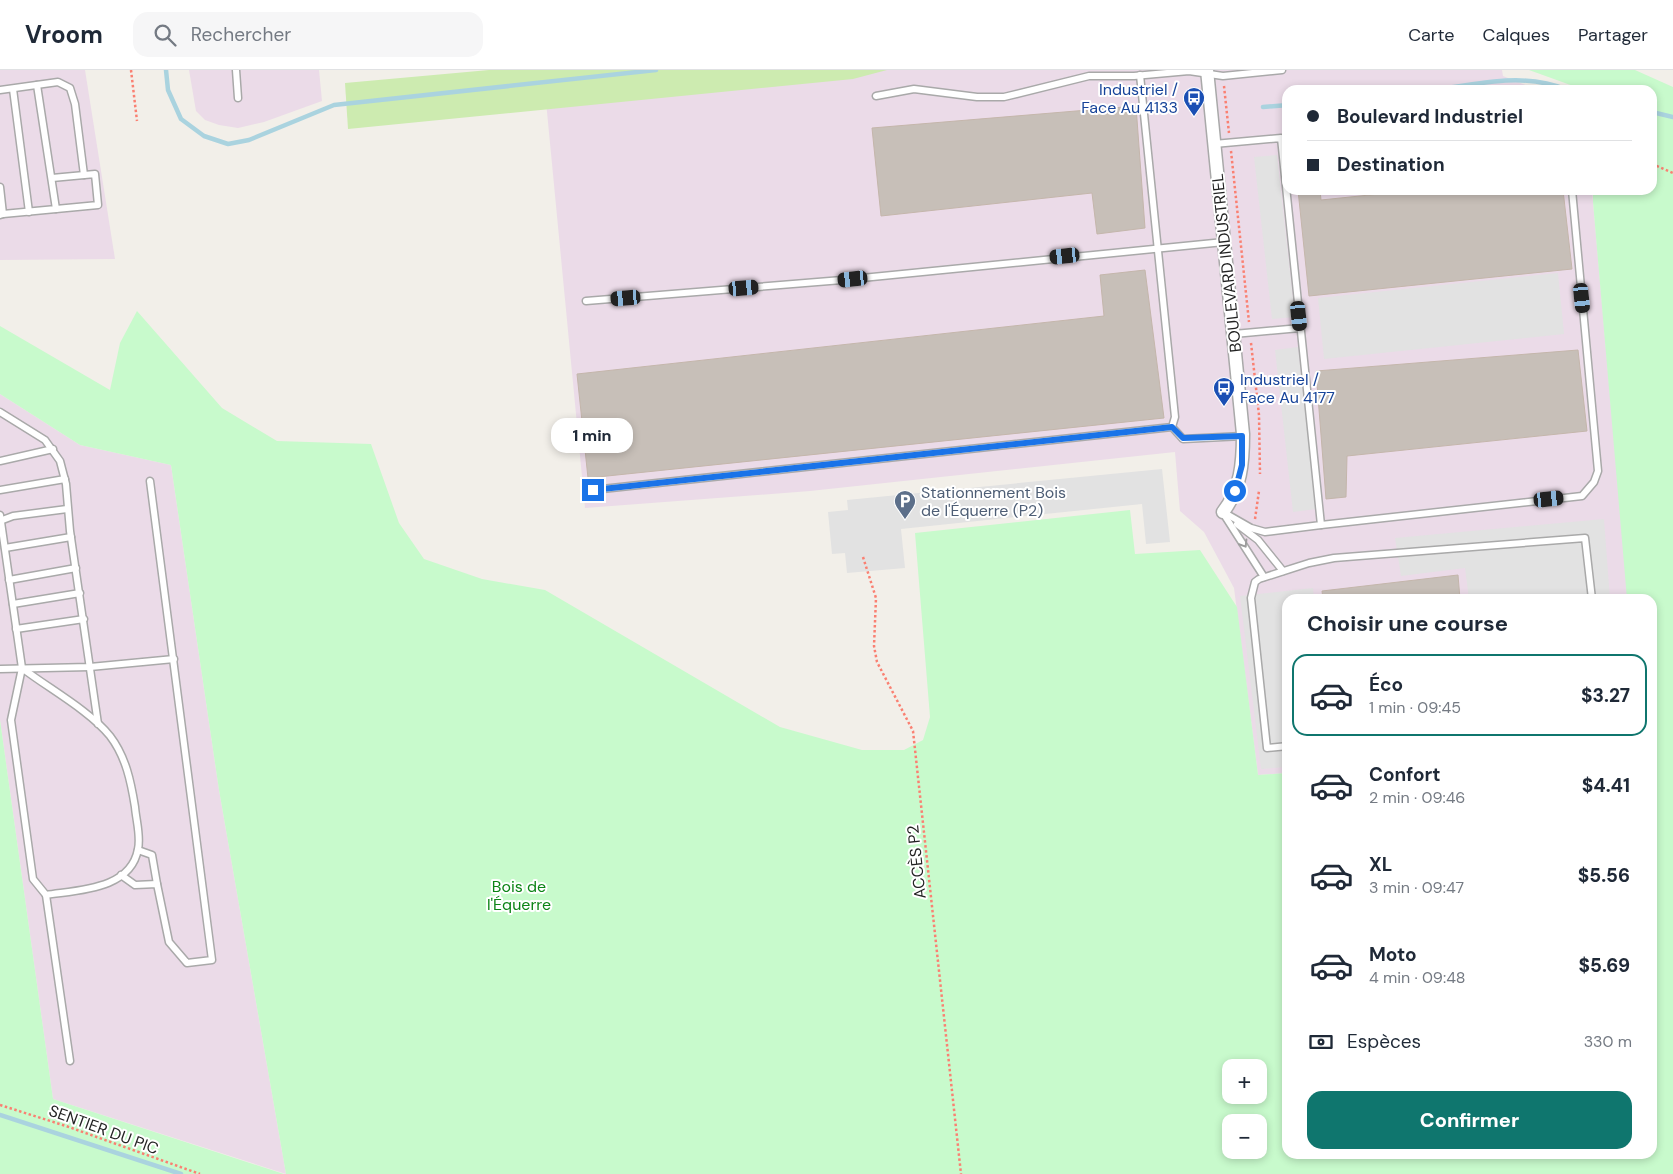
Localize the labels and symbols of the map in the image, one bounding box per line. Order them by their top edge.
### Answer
place label: Industriel / Face Au 4133 [1081,79,1178,118]
bus stop icon: Industriel / Face Au 4133 [1182,86,1206,117]
street label: BOULEVARD INDUSTRIEL [1207,173,1246,353]
car [1049,247,1080,265]
car [837,270,868,288]
car [728,279,759,297]
car [1572,282,1591,314]
car [610,289,641,307]
car [1289,300,1308,332]
place label: Industriel / Face Au 4177 [1240,369,1335,408]
bus stop icon: Industriel / Face Au 4177 [1212,376,1236,407]
callout: 1 min [552,418,634,452]
route end [582,479,604,501]
route start [1224,480,1246,502]
place label: Stationnement Bois de l'Équerre (P2) [921,482,1066,521]
parking icon: Stationnement Bois de l'Équerre (P2) [893,489,917,520]
car [1533,490,1564,508]
one-way arrow [1238,538,1247,548]
street label: ACCÈS P2 [902,824,931,900]
park label: Bois de l'Équerre [487,876,551,915]
street label: SENTIER DU PIC [46,1100,162,1159]

